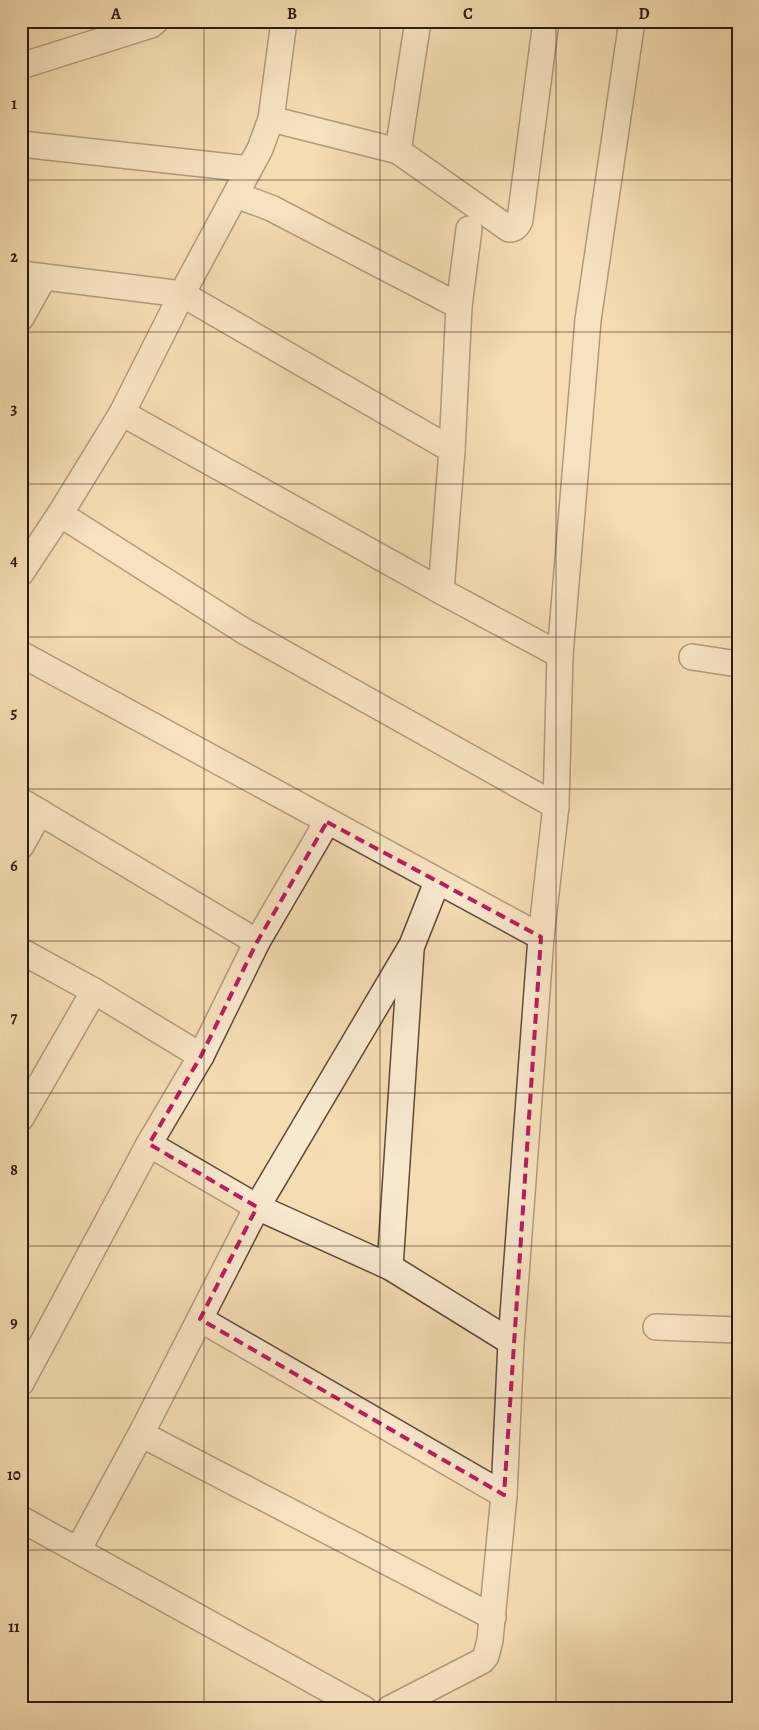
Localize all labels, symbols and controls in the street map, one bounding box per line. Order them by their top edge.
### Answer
text: A [110,3,122,25]
text: B [287,3,297,25]
text: C [463,3,473,25]
text: D [638,3,650,25]
text: 1 [11,93,17,115]
text: 2 [10,246,18,268]
text: 3 [11,398,18,420]
text: 4 [10,550,18,572]
text: 5 [11,702,18,724]
text: 6 [10,855,18,877]
text: 7 [11,1007,18,1029]
text: 8 [10,1159,18,1181]
text: 9 [10,1312,18,1334]
text: 10 [7,1464,21,1486]
text: 11 [8,1616,20,1638]

